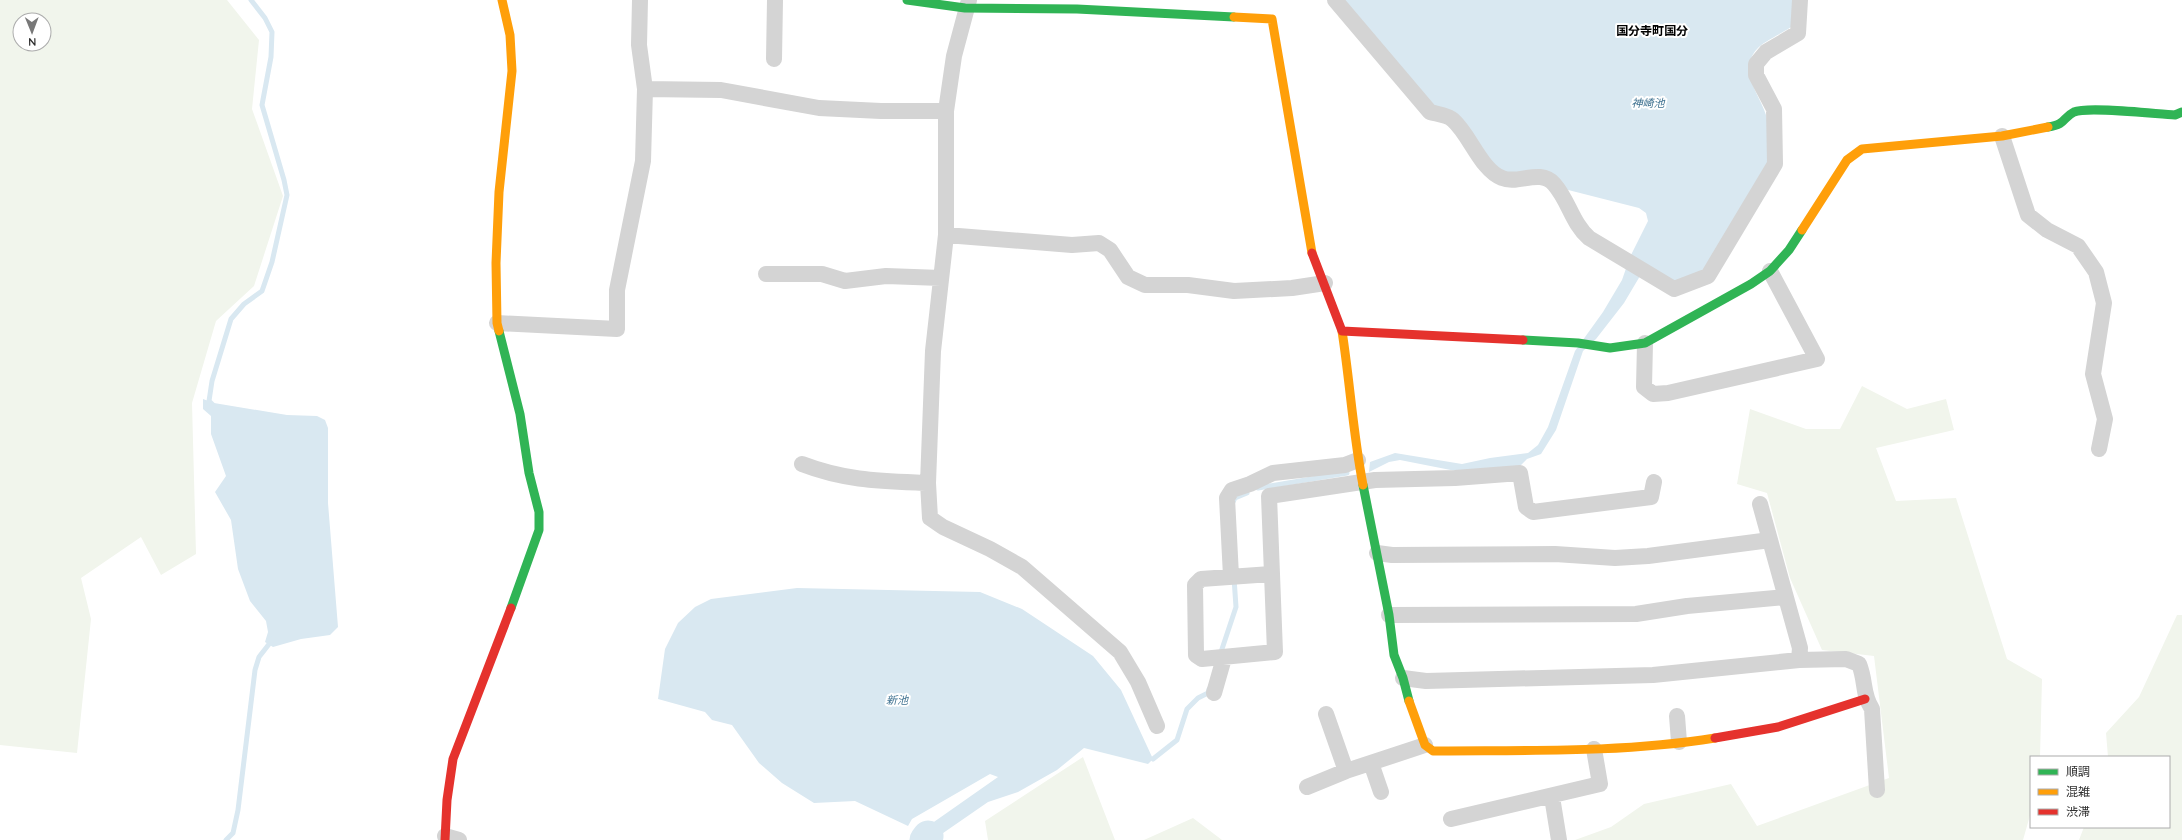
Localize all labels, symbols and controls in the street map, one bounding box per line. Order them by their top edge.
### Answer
north arrow [12,12,52,52]
district label: 国分寺町国分 [1616,23,1688,38]
text: N [28,35,36,49]
water label: 神崎池 [1632,96,1665,110]
water label: 新池 [886,693,909,707]
legend [2030,756,2170,828]
text: 順調 [2066,764,2090,779]
text: 混雑 [2066,784,2090,799]
text: 渋滞 [2066,804,2090,819]

